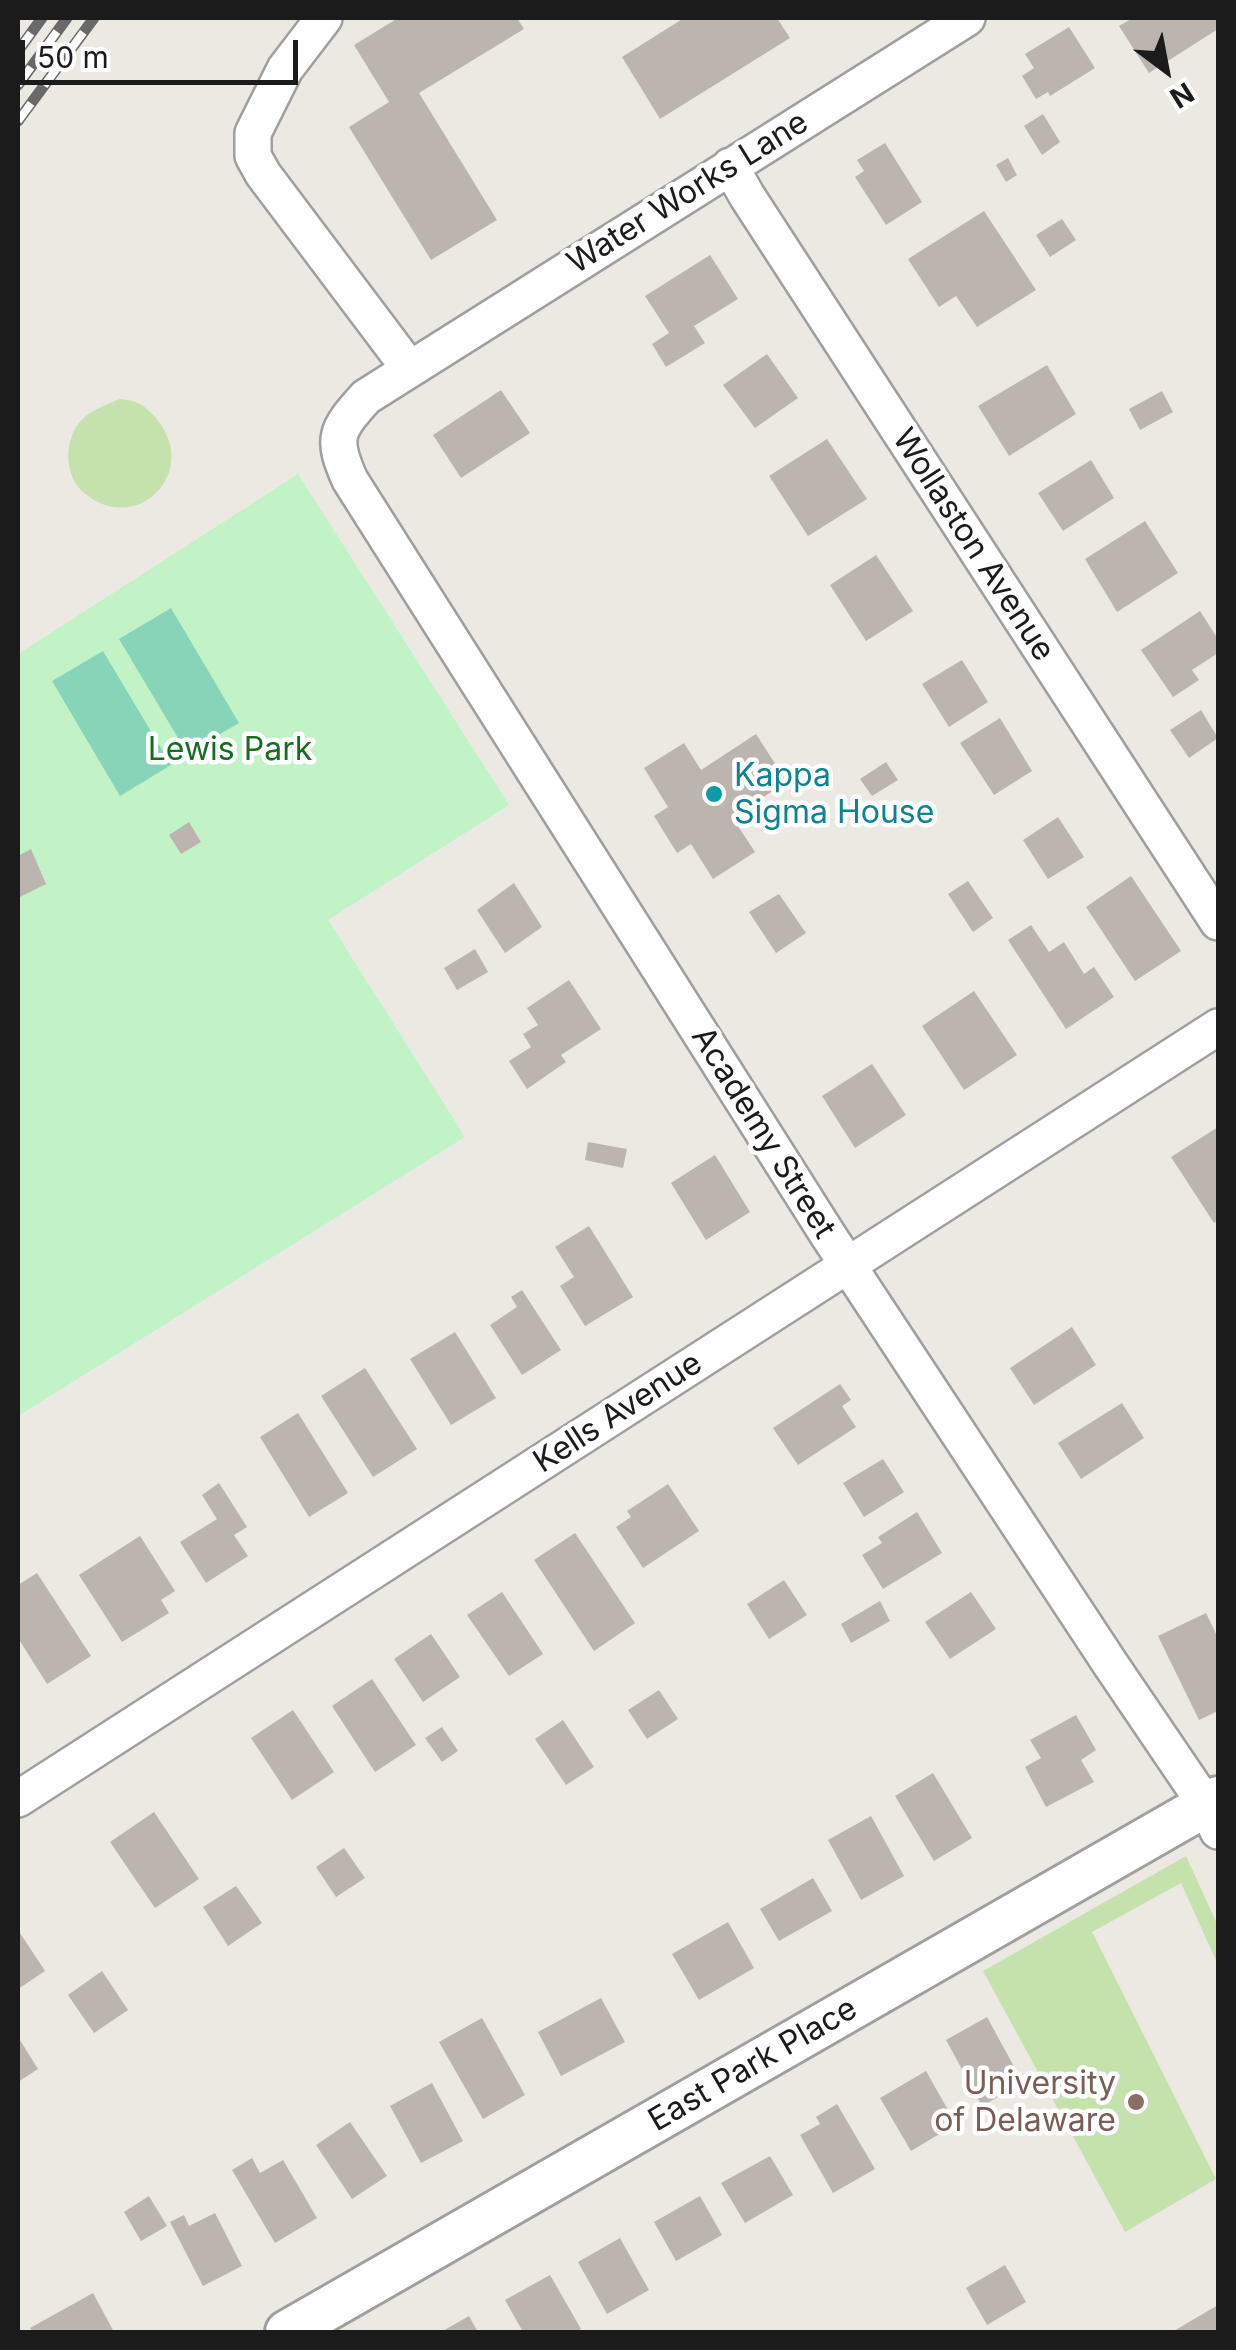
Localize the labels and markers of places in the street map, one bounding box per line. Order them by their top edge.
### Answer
place label: Kappa Sigma House [734,757,934,832]
marker: Kappa Sigma House [703,783,725,805]
place label: University of Delaware [934,2065,1116,2140]
marker: University of Delaware [1125,2091,1147,2113]

